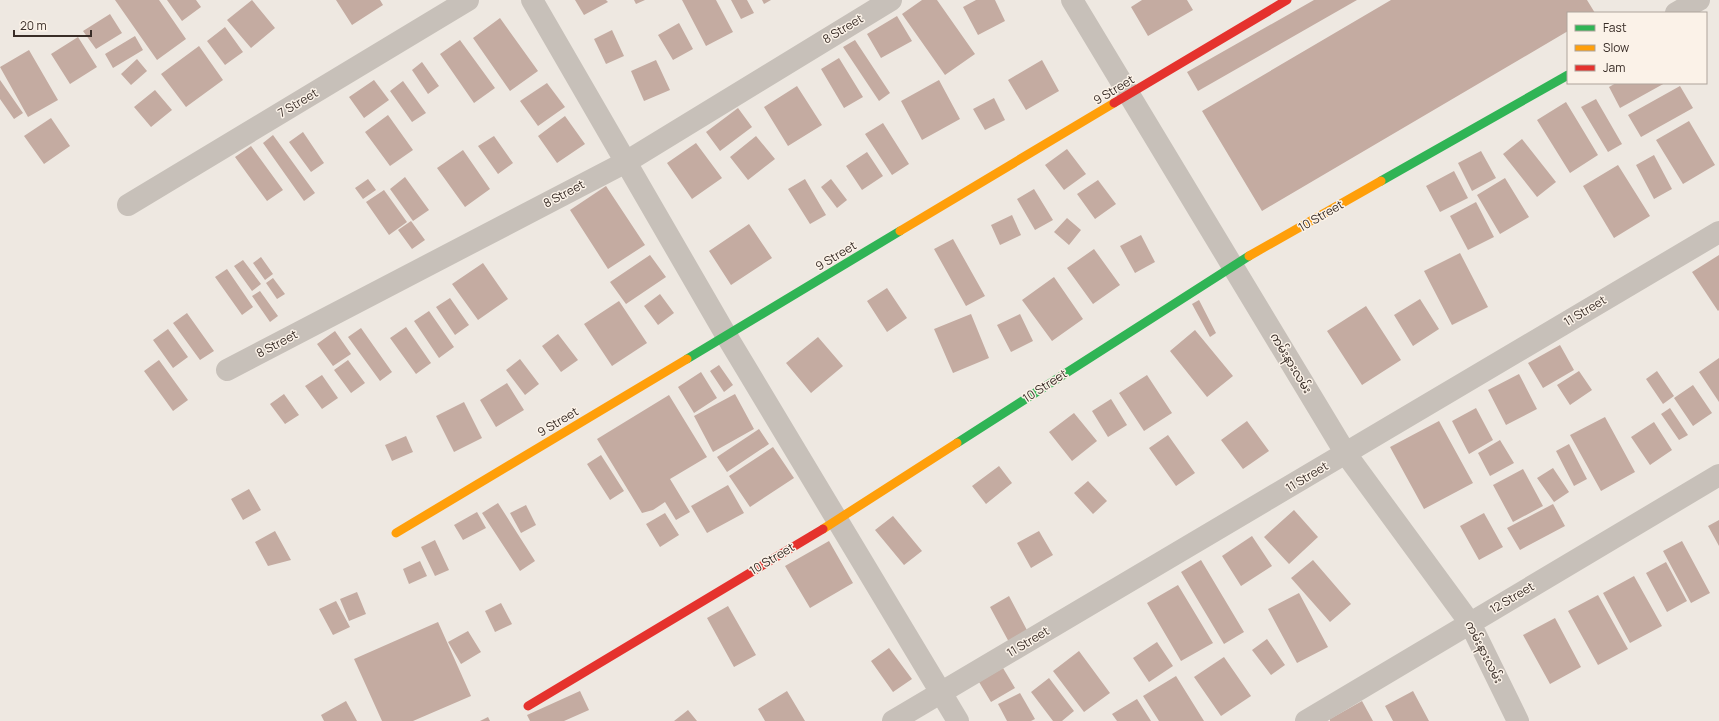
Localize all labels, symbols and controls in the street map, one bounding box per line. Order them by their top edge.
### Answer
street label: 8 Street [819,10,866,47]
scale bar [14,12,91,38]
legend [1567,12,1707,84]
text: 20 m [20,17,47,34]
text: Fast [1603,19,1627,36]
text: Slow [1603,39,1629,56]
text: Jam [1603,59,1625,76]
street label: 9 Street [1090,71,1138,108]
street label: 7 Street [275,84,321,121]
street label: 8 Street [540,175,588,212]
street label: 10 Street [1295,196,1347,235]
street label: 9 Street [812,237,860,274]
street label: 11 Street [1560,291,1609,330]
street label: 8 Street [253,325,301,362]
street label: ကမ်းနားလမ်း [1265,329,1316,397]
street label: 10 Street [1019,365,1070,406]
street label: 9 Street [534,403,582,440]
street label: 11 Street [1282,457,1331,496]
street label: 10 Street [746,538,798,579]
street label: 12 Street [1486,578,1537,618]
street label: ကမ်းနားလမ်း [1460,618,1507,687]
street label: 11 Street [1003,622,1052,661]

